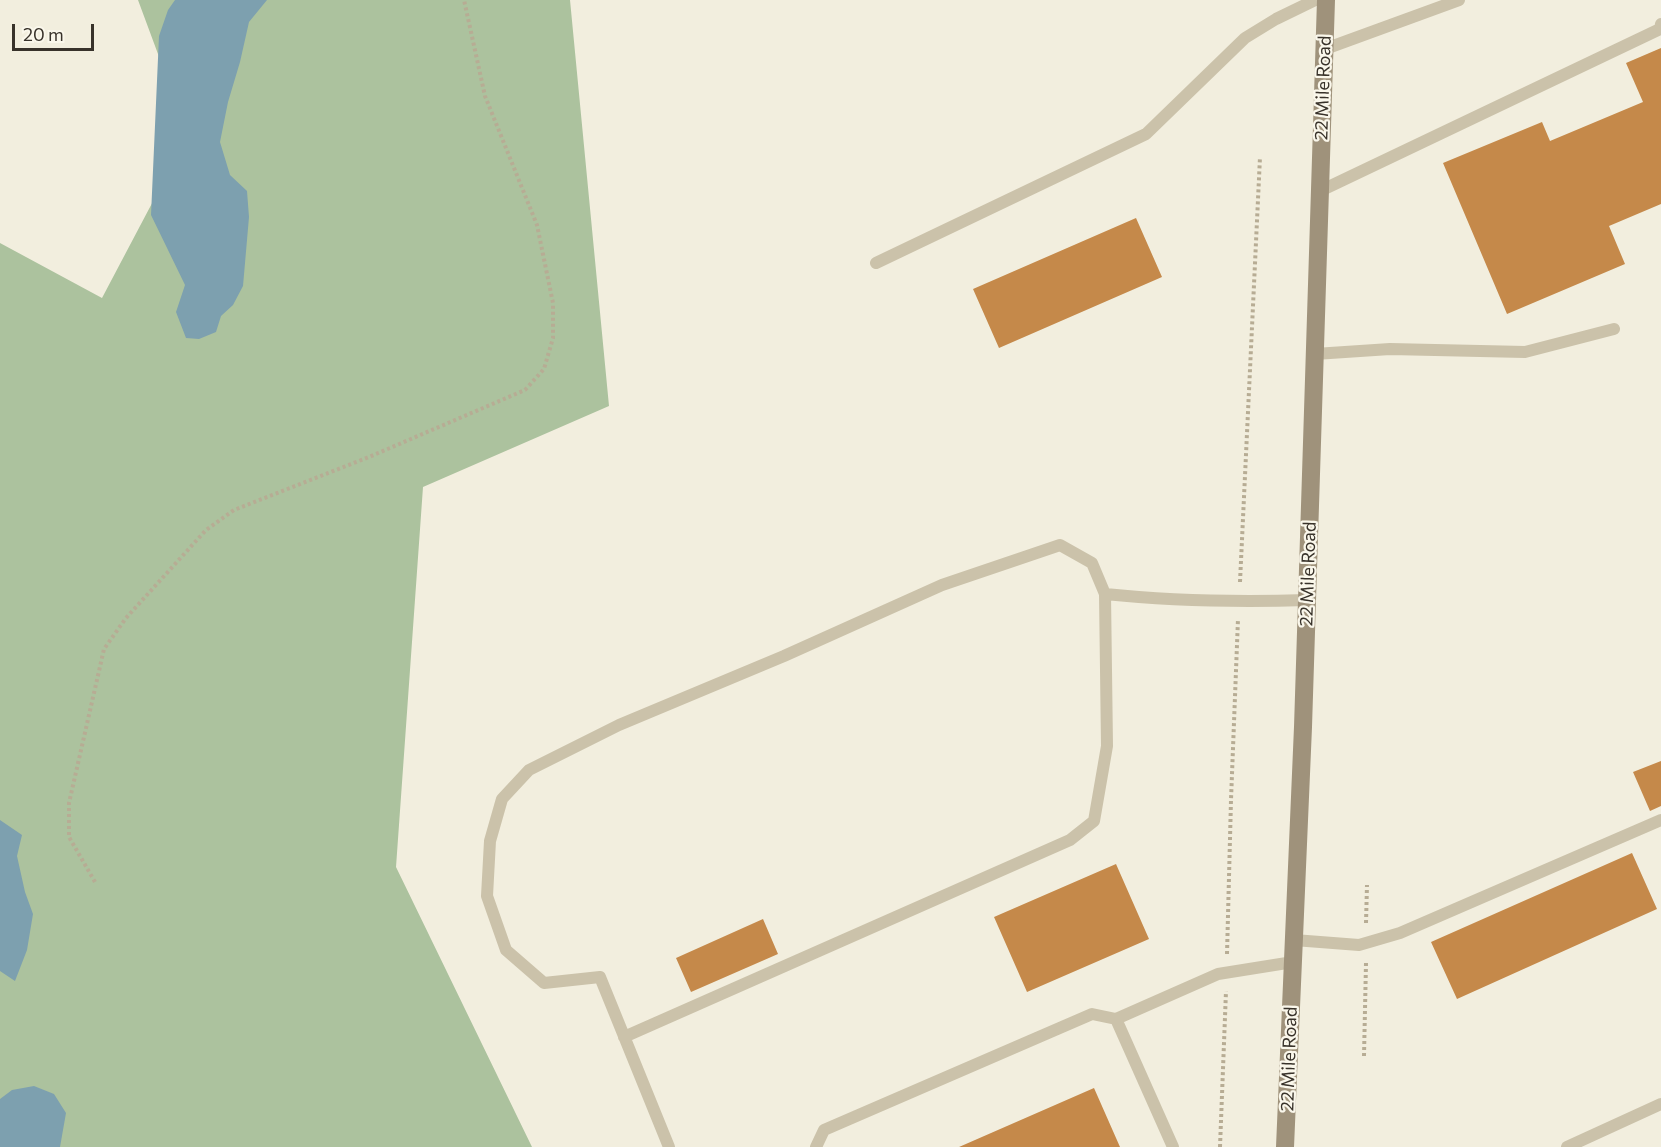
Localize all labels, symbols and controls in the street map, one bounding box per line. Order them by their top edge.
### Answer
scale bar [15,12,98,50]
text: 20 m [23,23,64,45]
street label: 22 Mile Road [1310,35,1336,141]
street label: 22 Mile Road [1295,521,1321,627]
street label: 22 Mile Road [1276,1006,1302,1112]

